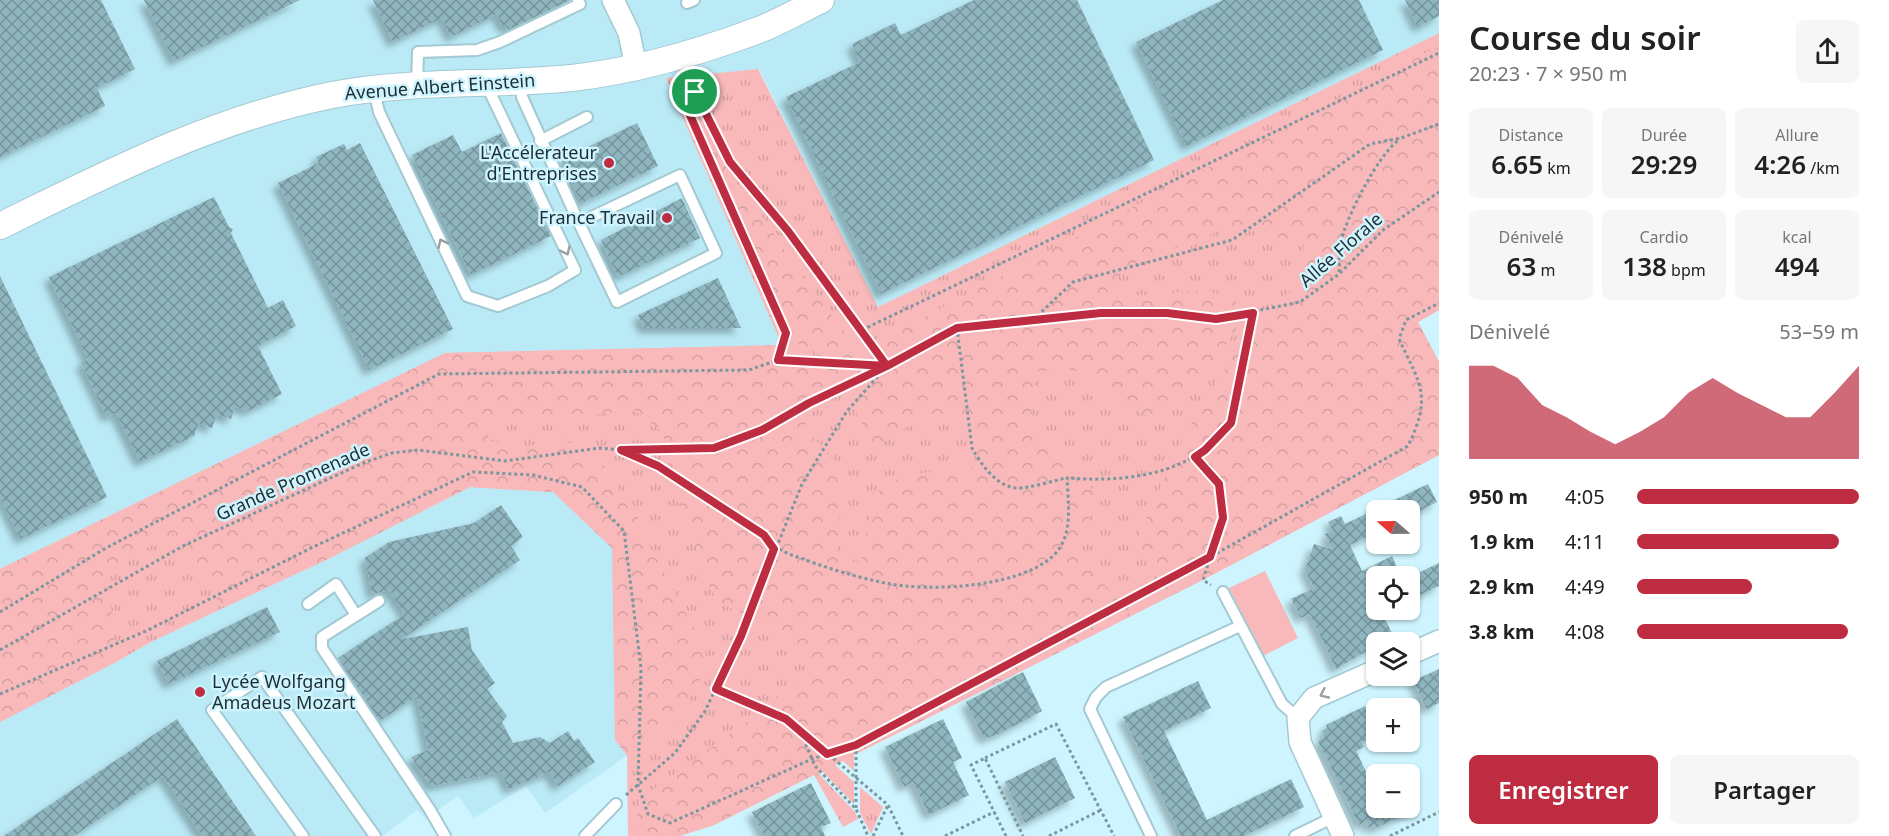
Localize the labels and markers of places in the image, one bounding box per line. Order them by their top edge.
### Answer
pin [669,66,720,117]
place label: L'Accélerateur d'Entreprises [480,140,598,185]
marker: L'Accélerateur d'Entreprises [602,156,616,170]
place label: France Travail [539,205,655,229]
marker: France Travail [660,211,674,225]
place label: Lycée Wolfgang Amadeus Mozart [212,669,356,714]
marker: Lycée Wolfgang Amadeus Mozart [193,685,207,699]

